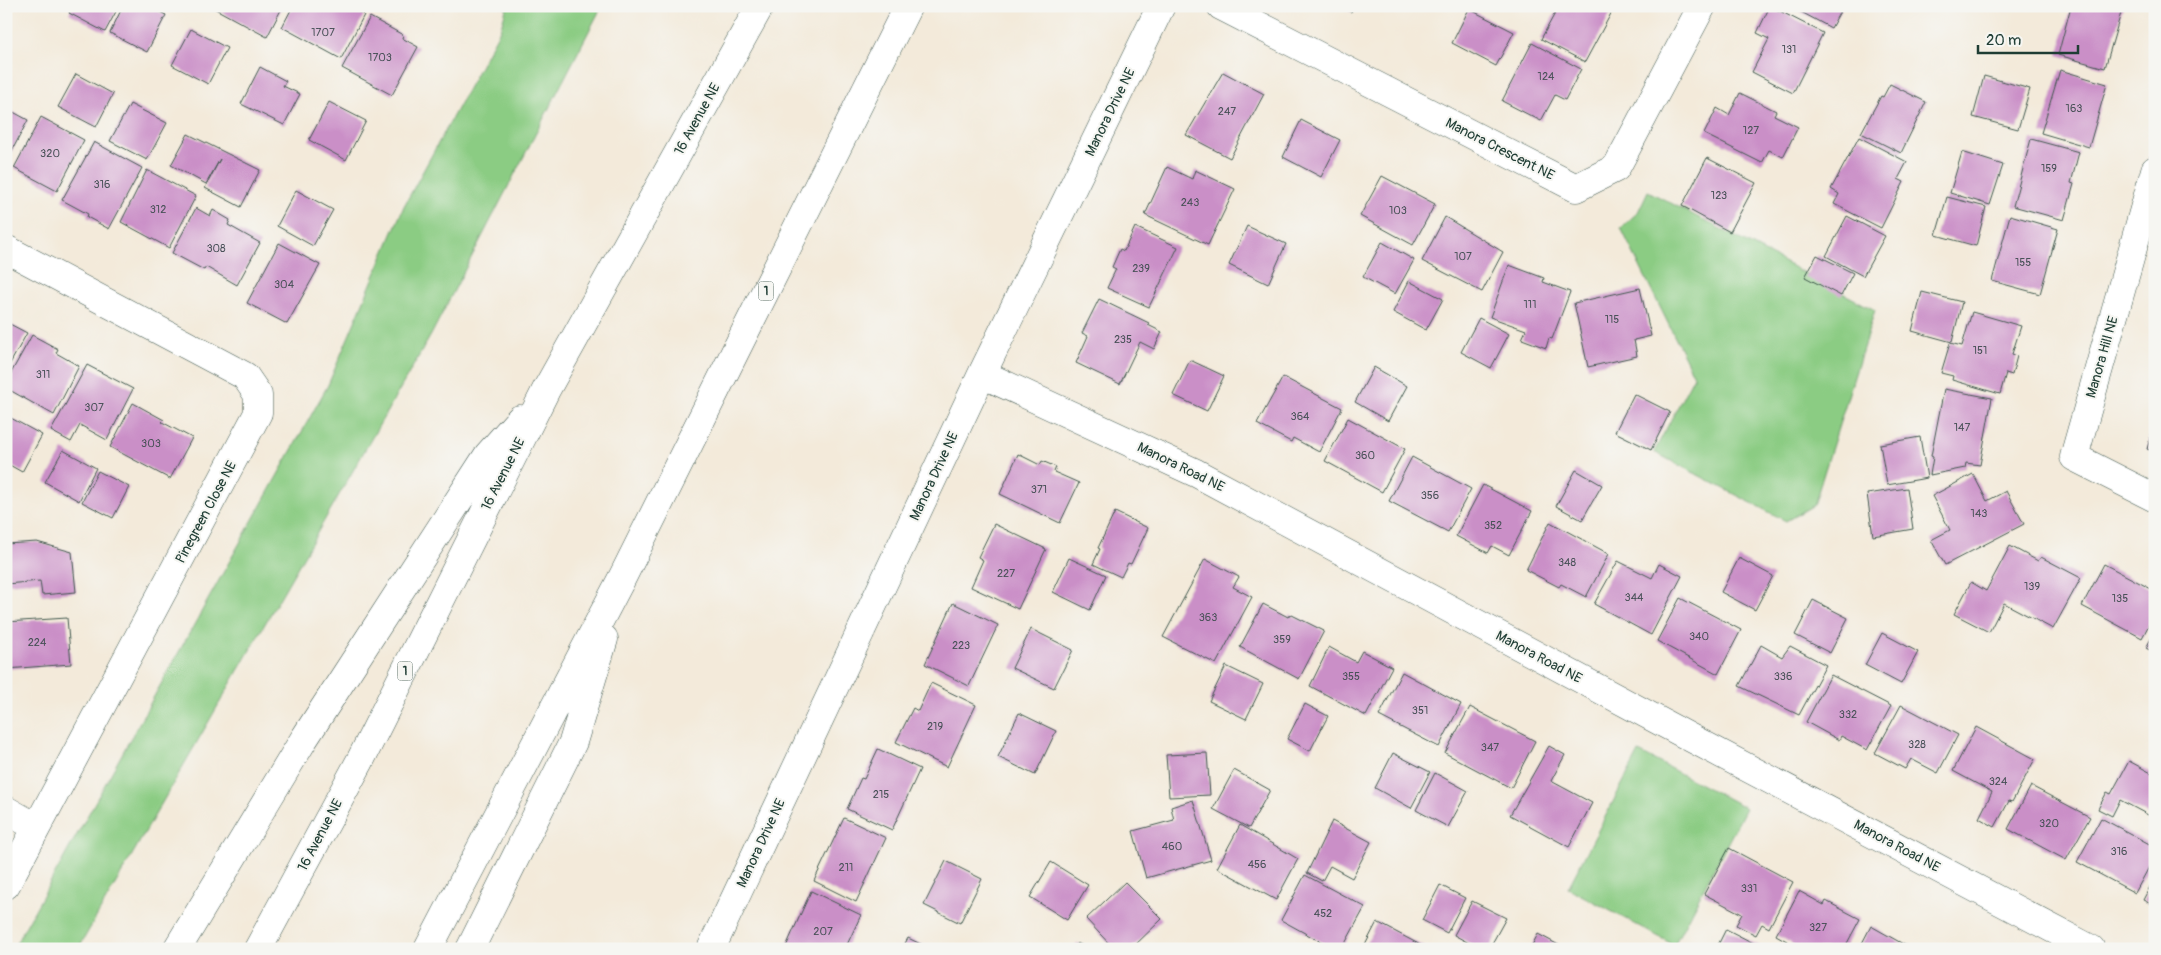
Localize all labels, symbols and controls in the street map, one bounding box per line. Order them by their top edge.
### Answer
scale bar [1978,22,2078,54]
house number: 1707 [311,26,335,39]
text: 20 m [1986,31,2021,50]
house number: 131 [1782,43,1796,56]
house number: 1703 [368,51,392,64]
street label: Manora Drive NE [1081,65,1139,159]
house number: 124 [1538,70,1555,83]
street label: 16 Avenue NE [670,80,724,158]
house number: 163 [2066,102,2082,115]
house number: 247 [1218,105,1236,118]
street label: Manora Crescent NE [1443,114,1557,184]
house number: 127 [1743,124,1759,137]
house number: 320 [40,147,60,160]
house number: 159 [2041,162,2057,175]
house number: 316 [94,178,110,191]
house number: 123 [1711,189,1727,202]
house number: 243 [1181,196,1199,209]
house number: 312 [150,203,166,216]
house number: 103 [1389,204,1407,217]
house number: 308 [206,242,226,255]
house number: 107 [1454,250,1472,263]
house number: 155 [2015,256,2031,269]
house number: 239 [1132,262,1150,275]
house number: 304 [274,278,295,291]
road number: 1 [758,282,774,300]
house number: 111 [1524,298,1536,311]
house number: 115 [1605,313,1619,326]
street label: Manora Hill NE [2082,314,2122,400]
house number: 235 [1114,333,1132,346]
house number: 151 [1973,344,1987,357]
house number: 311 [36,368,50,381]
house number: 307 [84,401,104,414]
house number: 364 [1291,410,1310,423]
house number: 147 [1954,421,1970,434]
street label: Manora Drive NE [906,429,962,523]
street label: 16 Avenue NE [477,435,529,513]
house number: 303 [141,437,161,450]
street label: Manora Road NE [1134,438,1228,496]
house number: 360 [1355,449,1375,462]
street label: Pinegreen Close NE [172,458,240,566]
house number: 371 [1031,483,1047,496]
house number: 356 [1421,489,1439,502]
house number: 143 [1971,507,1987,520]
house number: 352 [1484,519,1502,532]
house number: 348 [1558,556,1576,569]
house number: 227 [997,567,1015,580]
house number: 139 [2024,580,2040,593]
house number: 344 [1625,591,1644,604]
house number: 135 [2112,592,2128,605]
house number: 363 [1199,611,1217,624]
street label: Manora Road NE [1493,627,1585,687]
house number: 340 [1689,630,1709,643]
house number: 359 [1273,633,1291,646]
house number: 224 [28,636,47,649]
house number: 223 [952,639,970,652]
road number: 1 [398,661,412,680]
house number: 355 [1342,670,1360,683]
house number: 336 [1774,670,1792,683]
house number: 351 [1412,704,1428,717]
house number: 332 [1839,708,1857,721]
house number: 219 [927,720,943,733]
house number: 328 [1908,738,1926,751]
house number: 347 [1481,741,1499,754]
house number: 324 [1989,775,2008,788]
house number: 215 [873,788,889,801]
street label: 16 Avenue NE [294,796,346,874]
street label: Manora Drive NE [733,796,789,890]
street label: Manora Road NE [1851,816,1943,876]
house number: 320 [2039,817,2059,830]
house number: 460 [1162,840,1182,853]
house number: 316 [2111,845,2127,858]
house number: 456 [1248,858,1266,871]
house number: 211 [839,861,853,874]
house number: 331 [1741,882,1757,895]
house number: 452 [1314,907,1332,920]
house number: 327 [1809,921,1827,934]
house number: 207 [813,925,833,938]

